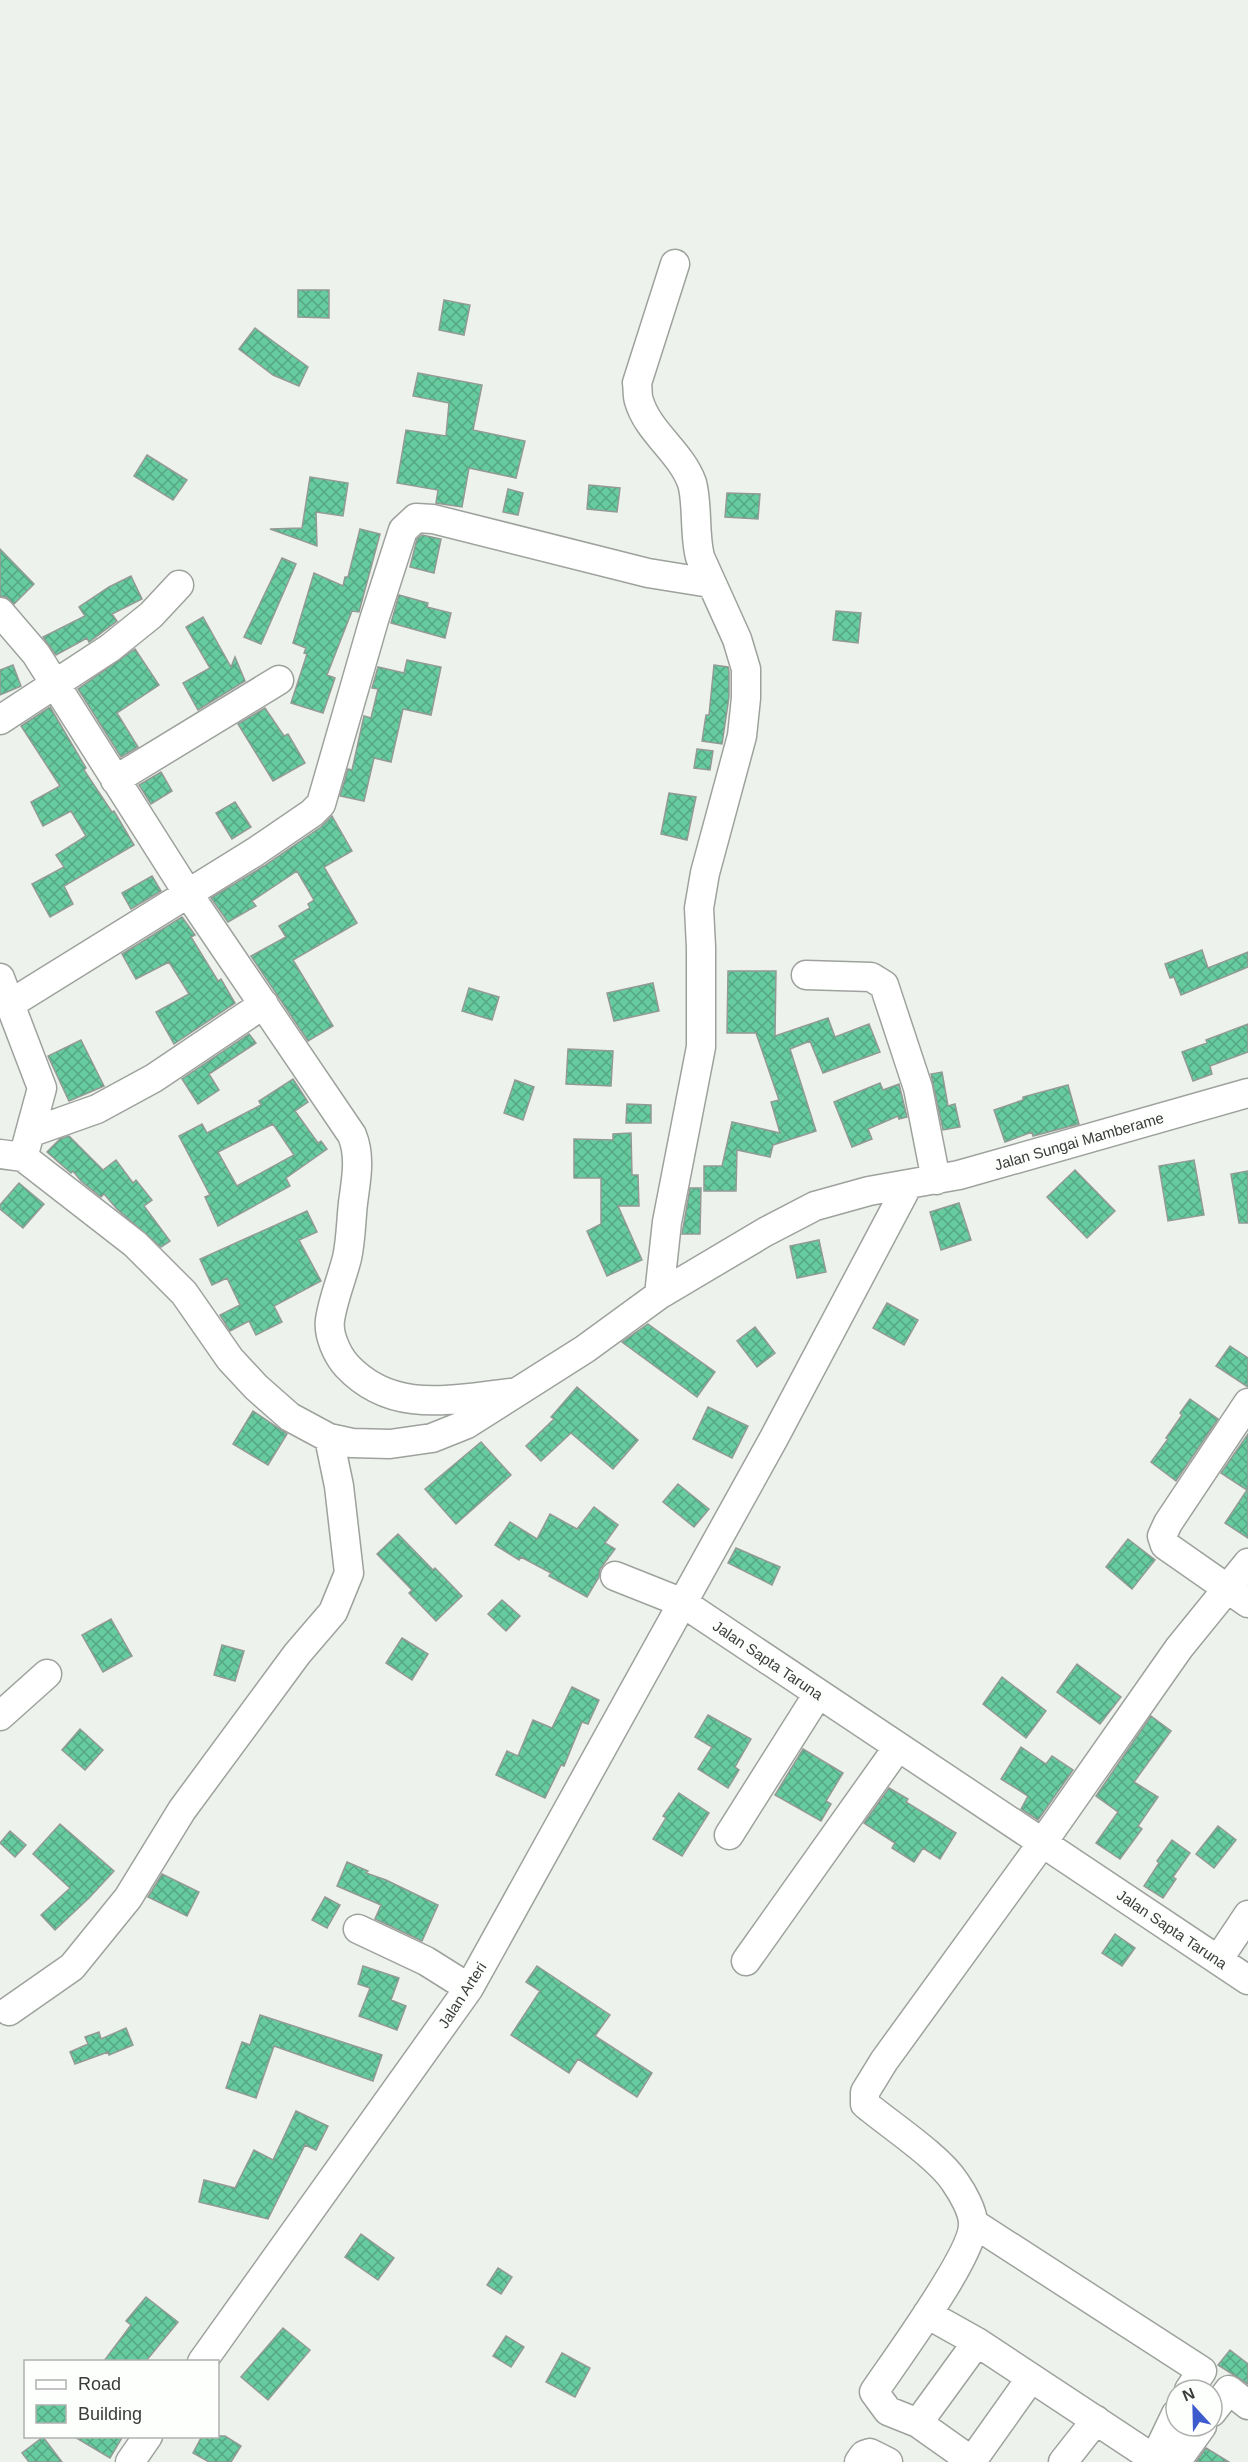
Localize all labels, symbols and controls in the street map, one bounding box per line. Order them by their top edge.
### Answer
street label: Jalan Sungai Mamberame [993,1109,1165,1173]
street label: Jalan Sapta Taruna [710,1617,827,1703]
street label: Jalan Sapta Taruna [1114,1886,1231,1972]
street label: Jalan Arteri [434,1959,490,2031]
legend [24,2360,219,2438]
text: Road [78,2374,121,2394]
north arrow [1164,2378,1224,2438]
text: N [1180,2385,1197,2405]
text: Building [78,2404,142,2424]

